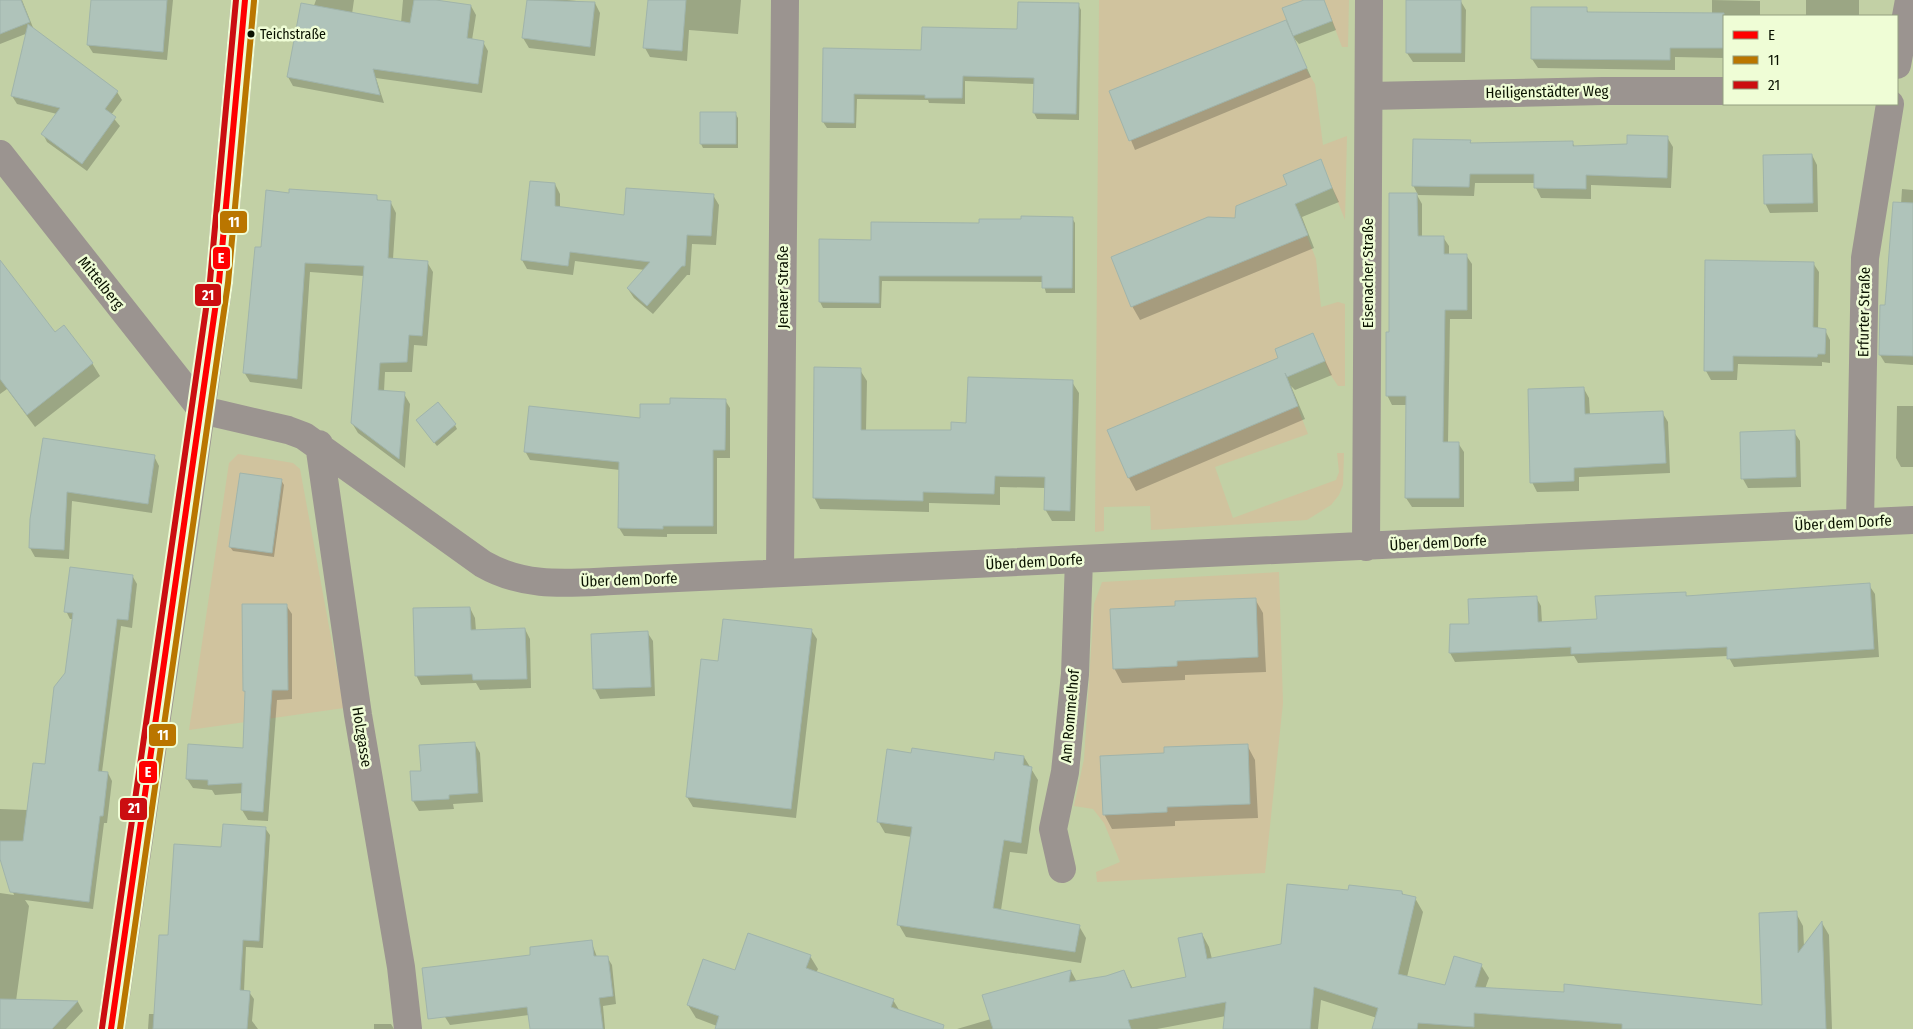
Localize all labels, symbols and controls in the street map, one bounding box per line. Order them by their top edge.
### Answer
legend [1723,15,1898,105]
place label: Teichstraße [260,26,326,43]
text: E [1768,26,1775,44]
marker: Teichstraße [246,29,256,39]
text: 11 [1768,51,1780,69]
text: 21 [1768,76,1780,94]
street label: Heiligenstädter Weg [1485,82,1609,102]
line badge: 11 [219,210,248,234]
text: 11 [228,214,240,231]
street label: Eisenacher Straße [1359,218,1377,328]
line badge: E [212,246,231,270]
street label: Jenaer Straße [774,246,792,328]
text: E [218,250,225,267]
street label: Mittelberg [74,253,128,313]
street label: Erfurter Straße [1854,267,1874,357]
line badge: 21 [194,283,222,307]
text: 21 [201,287,214,304]
street label: Über dem Dorfe [1794,511,1892,535]
street label: Über dem Dorfe [1389,531,1487,555]
street label: Über dem Dorfe [985,550,1083,574]
street label: Über dem Dorfe [580,569,678,591]
street label: Am Rommelhof [1057,667,1083,763]
street label: Holzgasse [348,705,376,769]
line badge: 11 [148,723,177,747]
text: 11 [157,727,169,744]
line badge: E [138,760,158,784]
text: E [145,764,152,781]
line badge: 21 [119,797,148,821]
text: 21 [127,800,140,817]

